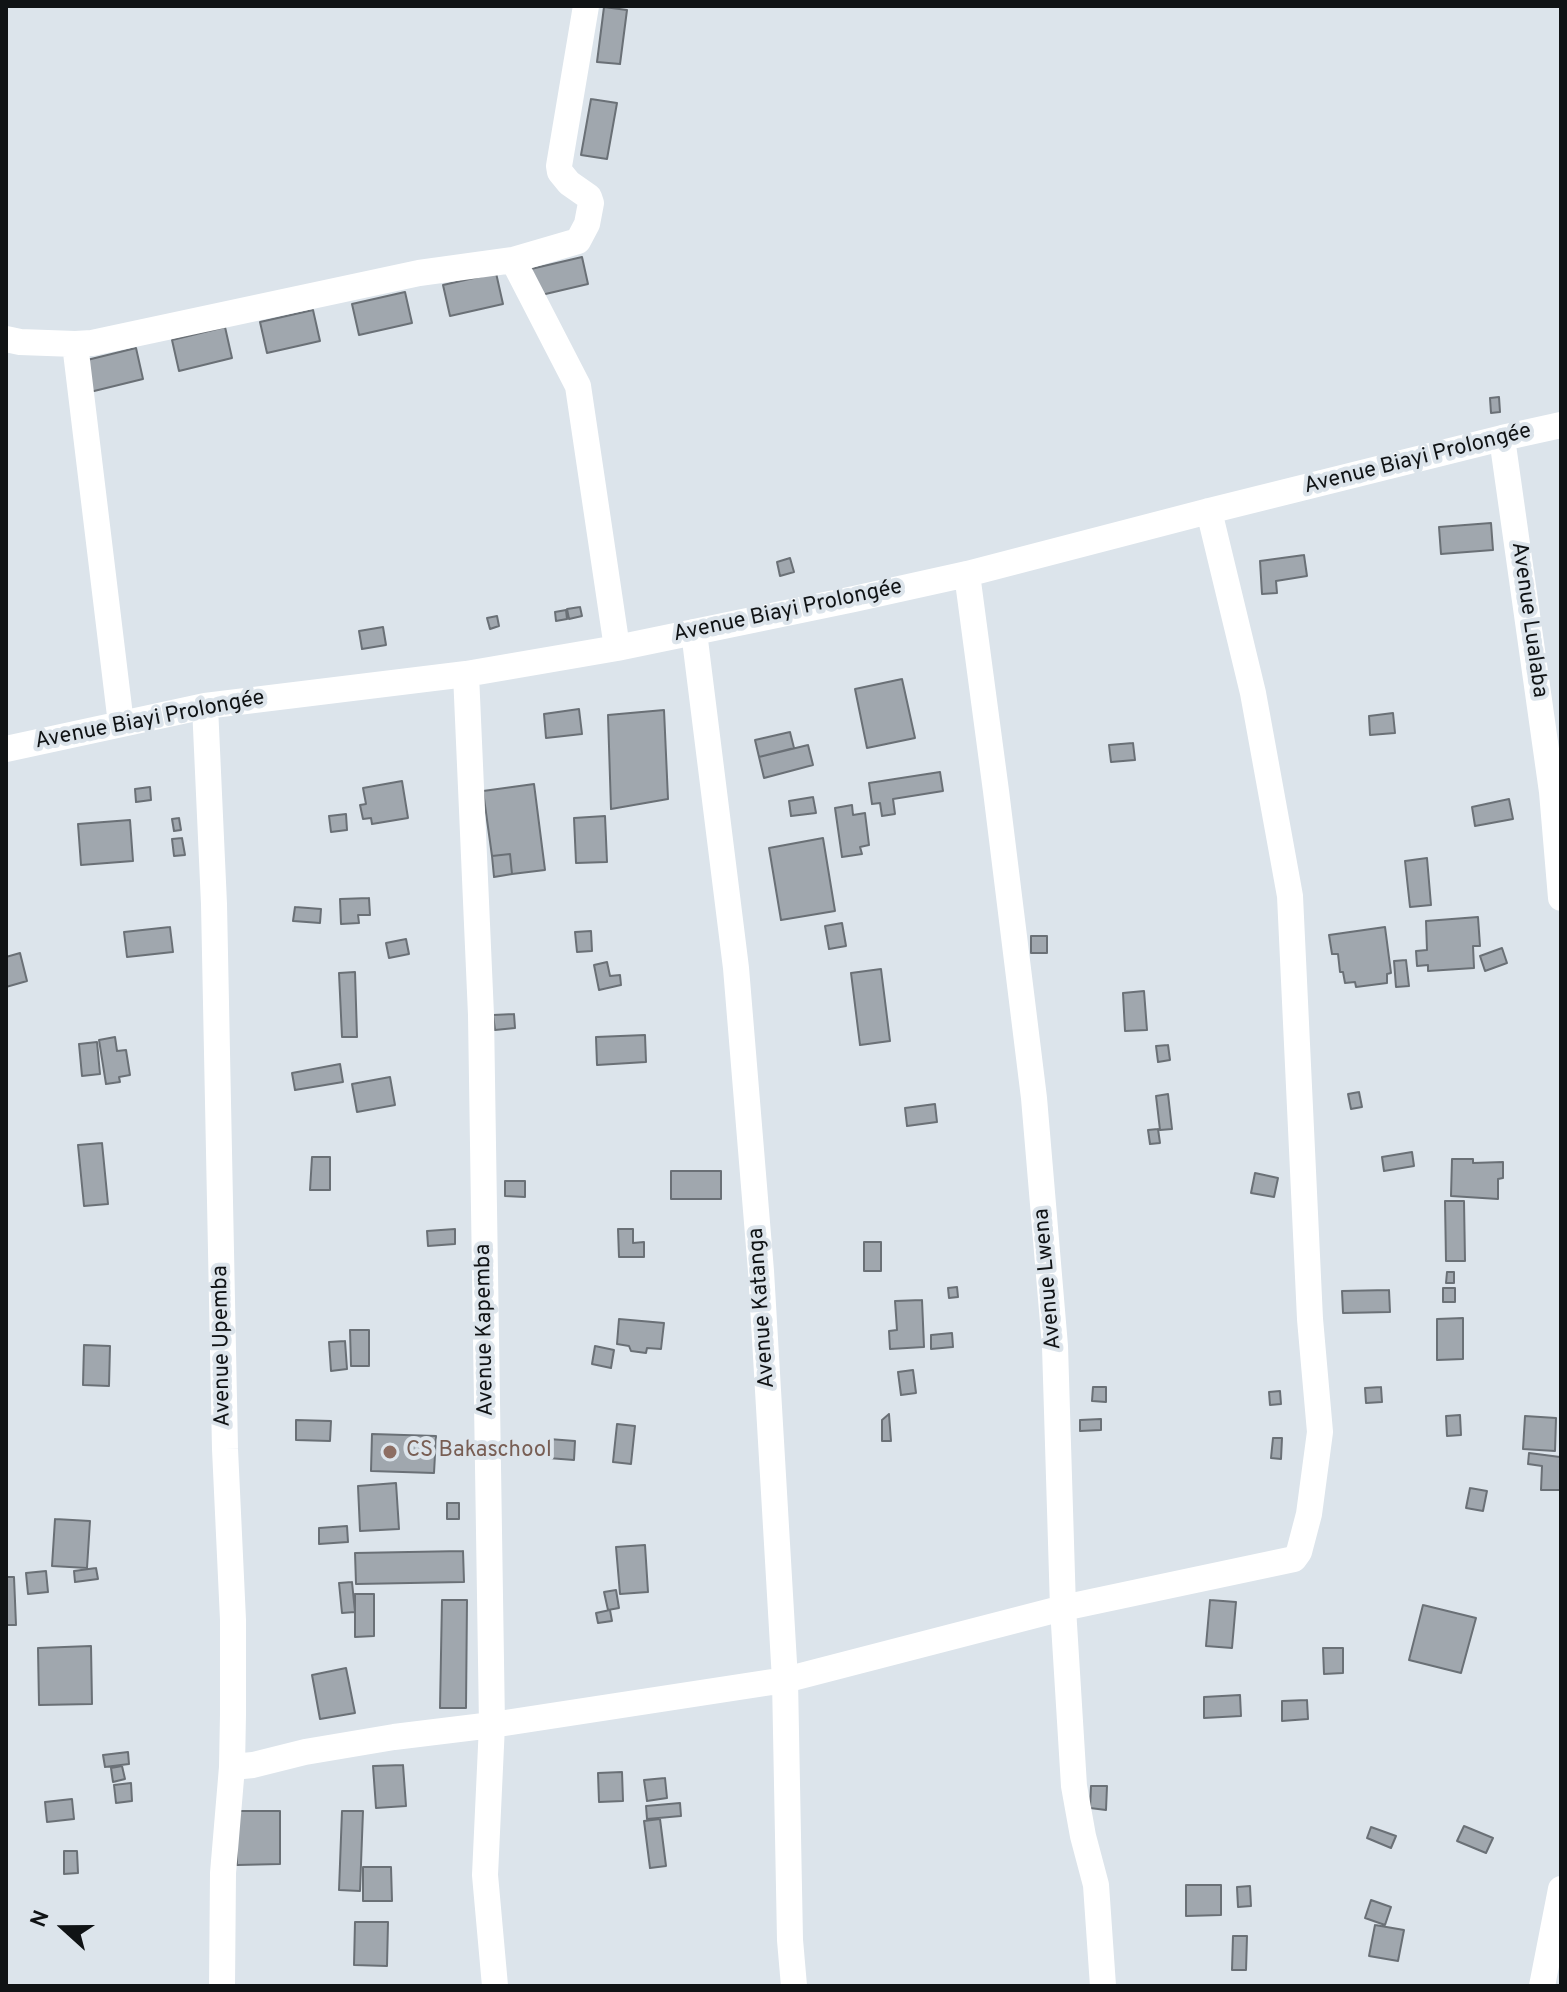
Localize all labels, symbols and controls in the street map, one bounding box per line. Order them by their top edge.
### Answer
street label: Avenue Biayi Prolongée [1302,419,1534,501]
street label: Avenue Lualaba [1504,541,1552,699]
street label: Avenue Biayi Prolongée [671,575,905,649]
street label: Avenue Biayi Prolongée [33,686,267,756]
street label: Avenue Lwena [1030,1207,1068,1351]
street label: Avenue Katanga [744,1227,782,1389]
street label: Avenue Kapemba [471,1244,501,1416]
street label: Avenue Upemba [208,1265,238,1427]
place label: CS Bakaschool [406,1439,552,1465]
marker: CS Bakaschool [381,1443,399,1461]
north arrow [24,1888,104,1968]
text: N [26,1907,57,1931]

